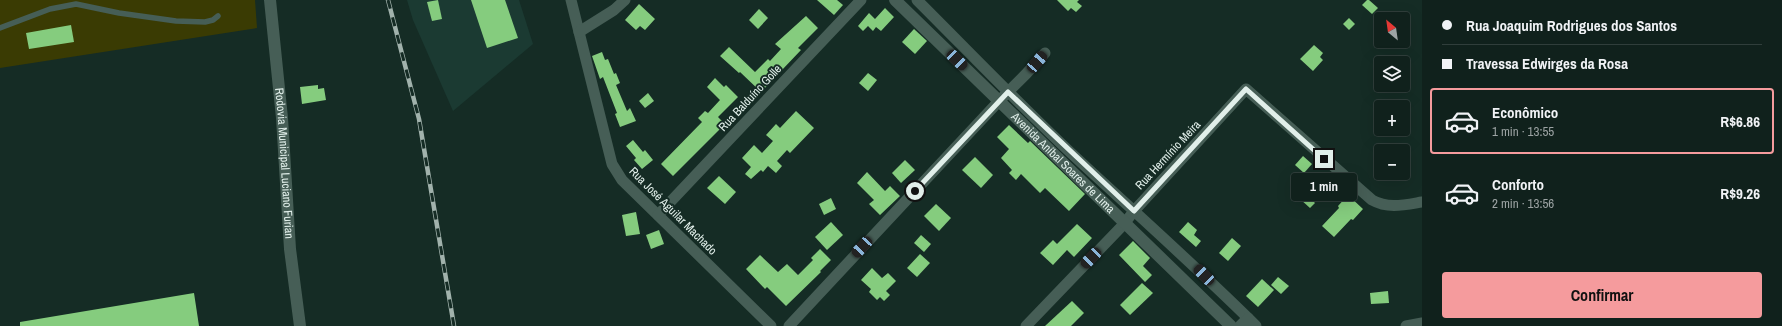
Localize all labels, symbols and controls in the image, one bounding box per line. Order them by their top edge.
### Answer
north arrow [1374,12,1410,48]
map controls [1374,12,1410,180]
text: Rua Joaquim Rodrigues dos Santos [1466,15,1677,36]
car [944,47,970,73]
car [1025,49,1049,75]
text: Travessa Edwirges da Rosa [1466,53,1628,74]
button: layers [1374,56,1410,92]
street label: Rua Balduíno Golle [715,61,785,135]
street label: Rodovia Municipal Luciano Furian [271,87,297,239]
button: + [1374,100,1410,136]
text: Econômico [1492,102,1558,123]
icon: car [1444,103,1480,139]
street label: Avenida Aníbal Soares de Lima [1007,108,1119,217]
text: R$6.86 [1720,111,1760,132]
street label: Rua Hermínio Meira [1132,117,1205,193]
text: 1 min · 13:55 [1492,123,1554,140]
button: − [1374,144,1410,180]
route end [1315,150,1333,168]
street label: Rua José Aguilar Machado [626,164,720,258]
callout: 1 min [1291,173,1357,201]
text: Conforto [1492,174,1544,195]
icon: car [1444,175,1480,211]
text: 1 min [1310,178,1338,195]
route start [906,182,924,200]
text: R$9.26 [1720,183,1760,204]
text: 2 min · 13:56 [1492,195,1554,212]
car [849,234,875,260]
car [1078,245,1104,271]
car [1191,262,1217,288]
button: Confirmar [1442,272,1762,318]

